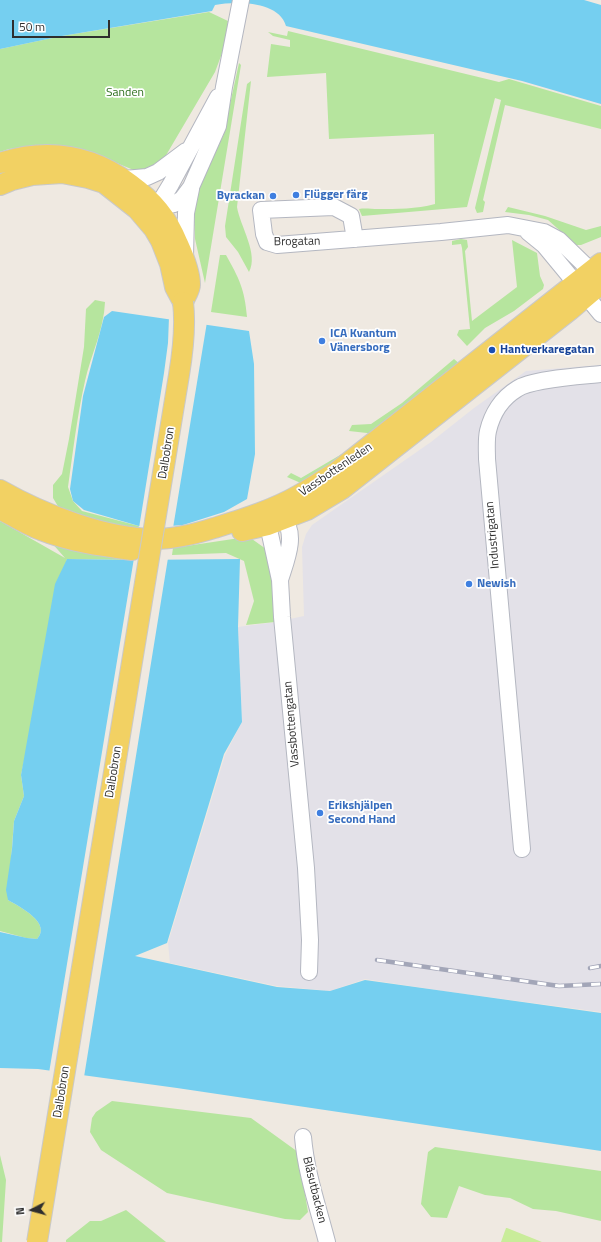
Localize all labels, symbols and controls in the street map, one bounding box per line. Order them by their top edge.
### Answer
scale bar [14,12,112,38]
text: 50 m [19,17,45,36]
park label: Sanden [106,86,144,100]
place label: Flügger färg [304,188,368,202]
place label: Byrackan [217,189,265,203]
marker: Flügger färg [291,190,301,200]
marker: Byrackan [268,191,278,201]
street label: Brogatan [274,234,320,250]
place label: ICA Kvantum Vänersborg [330,327,396,355]
marker: ICA Kvantum Vänersborg [317,336,327,346]
place label: Hantverkaregatan [500,343,594,357]
marker: Hantverkaregatan [487,345,497,355]
street label: Dalbobron [156,426,178,480]
street label: Vassbottenleden [297,440,375,500]
street label: Industrigatan [483,501,503,569]
place label: Newish [477,577,516,591]
marker: Newish [464,579,474,589]
street label: Vassbottengatan [281,680,303,768]
street label: Dalbobron [103,745,125,799]
place label: Erikshjälpen Second Hand [328,799,396,827]
marker: Erikshjälpen Second Hand [315,808,325,818]
street label: Dalbobron [51,1065,73,1119]
street label: Blåsutbacken [299,1155,329,1225]
north arrow [12,1190,52,1230]
text: N [12,1207,28,1216]

